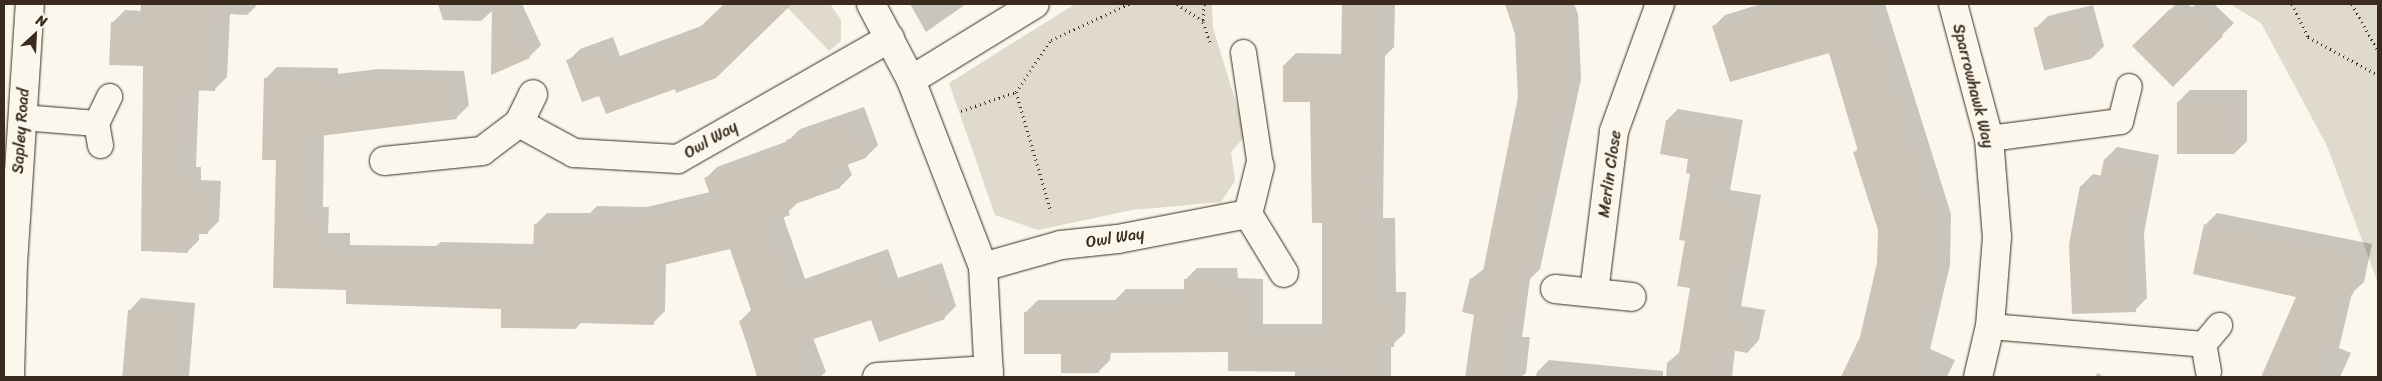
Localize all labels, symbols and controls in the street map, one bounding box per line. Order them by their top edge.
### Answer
text: N [32,8,51,34]
north arrow [10,10,60,60]
street label: Sparrowhawk Way [1948,22,1998,150]
street label: Sapley Road [8,87,34,175]
street label: Owl Way [681,117,741,163]
street label: Merlin Close [1594,129,1626,219]
street label: Owl Way [1084,224,1146,252]

